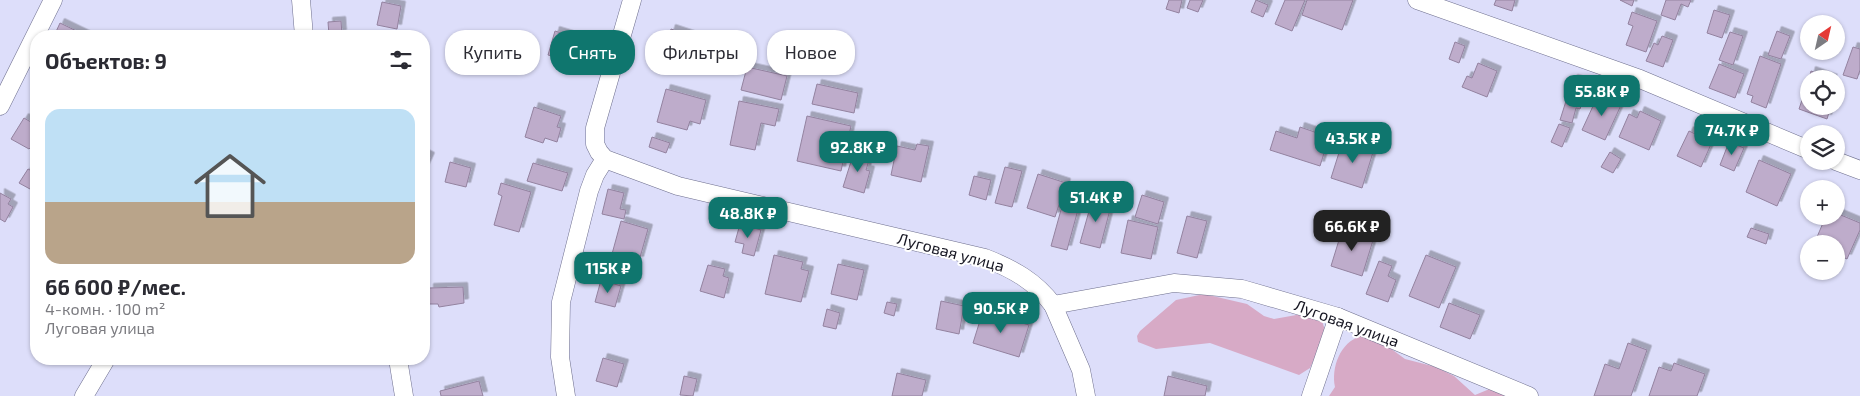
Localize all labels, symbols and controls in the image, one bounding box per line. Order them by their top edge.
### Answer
north arrow [1800,15,1845,60]
map controls [1800,15,1845,280]
chip: Купить [445,30,540,75]
chip: Снять [550,30,635,75]
chip: Фильтры [645,30,757,75]
chip: Новое [767,30,855,75]
icon: filters [387,46,415,74]
text: Объектов: 9 [45,48,167,73]
button: locate [1800,70,1845,115]
pin: 55.8K ₽ [1556,74,1648,117]
text: 55.8K ₽ [1575,81,1629,100]
pin: 74.7K ₽ [1686,114,1778,156]
text: 74.7K ₽ [1705,120,1759,139]
pin: 43.5K ₽ [1307,121,1399,164]
button: layers [1800,125,1845,170]
text: 43.5K ₽ [1326,128,1380,147]
pin: 92.8K ₽ [812,130,904,173]
text: 92.8K ₽ [830,137,886,156]
icon: home [185,141,275,231]
pin: 51.4K ₽ [1050,180,1142,223]
button: + [1800,180,1845,225]
text: 51.4K ₽ [1070,187,1122,206]
pin: 48.8K ₽ [702,196,794,239]
text: 48.8K ₽ [720,203,776,222]
pin: 66.6K ₽ [1306,210,1398,252]
text: 66.6K ₽ [1324,216,1380,235]
street label: Луговая улица [895,228,1007,276]
button: − [1800,235,1845,280]
pin: 115K ₽ [567,252,649,294]
text: 115K ₽ [585,258,631,277]
text: 66 600 ₽/мес. [45,274,186,299]
pin: 90.5K ₽ [955,292,1047,334]
street label: Луговая улица [1292,295,1402,351]
text: 90.5K ₽ [973,298,1029,317]
text: 4-комн. · 100 m² [45,299,165,318]
text: Луговая улица [45,318,155,337]

